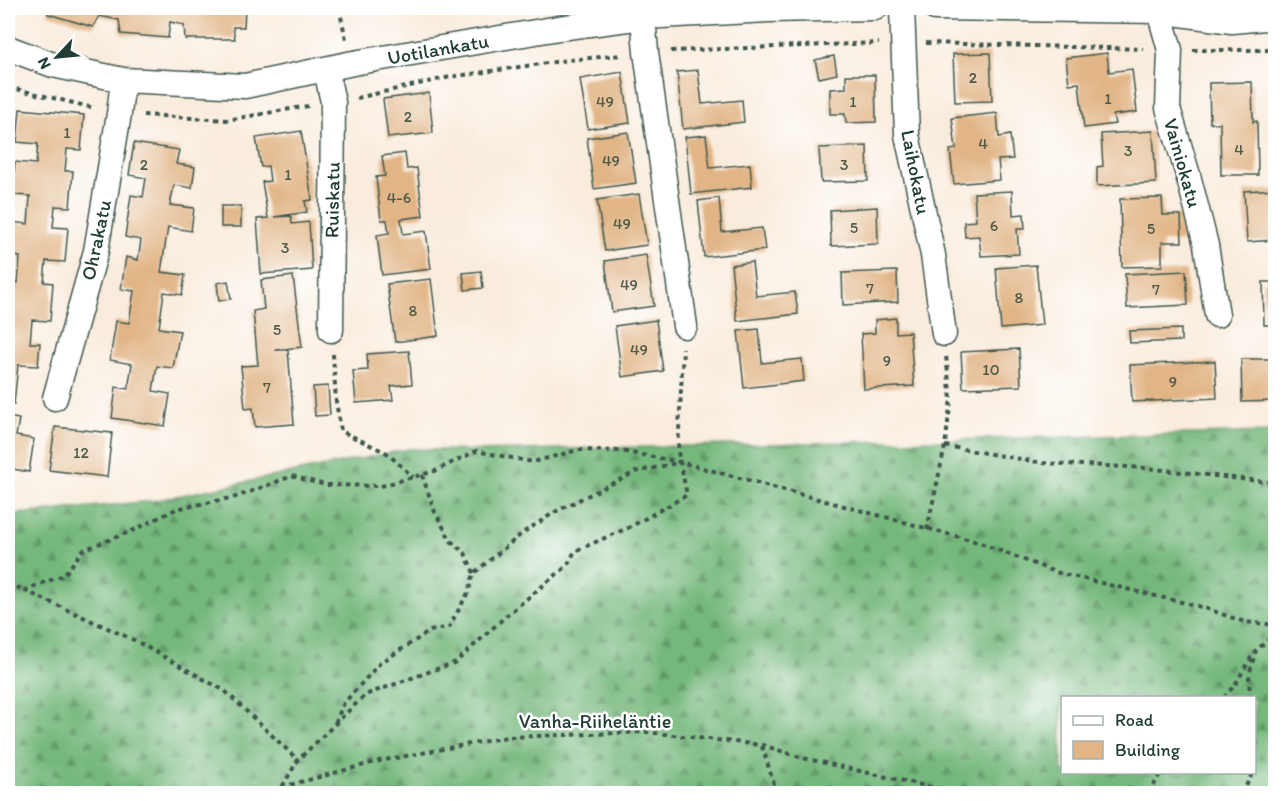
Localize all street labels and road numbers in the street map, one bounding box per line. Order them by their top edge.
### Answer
street label: Uotilankatu [385,28,491,70]
street label: Vainiokatu [1159,116,1207,210]
street label: Laihokatu [896,128,936,216]
street label: Ruiskatu [319,162,345,238]
street label: Ohrakatu [76,197,116,283]
street label: Vanha-Riiheläntie [519,709,671,733]

